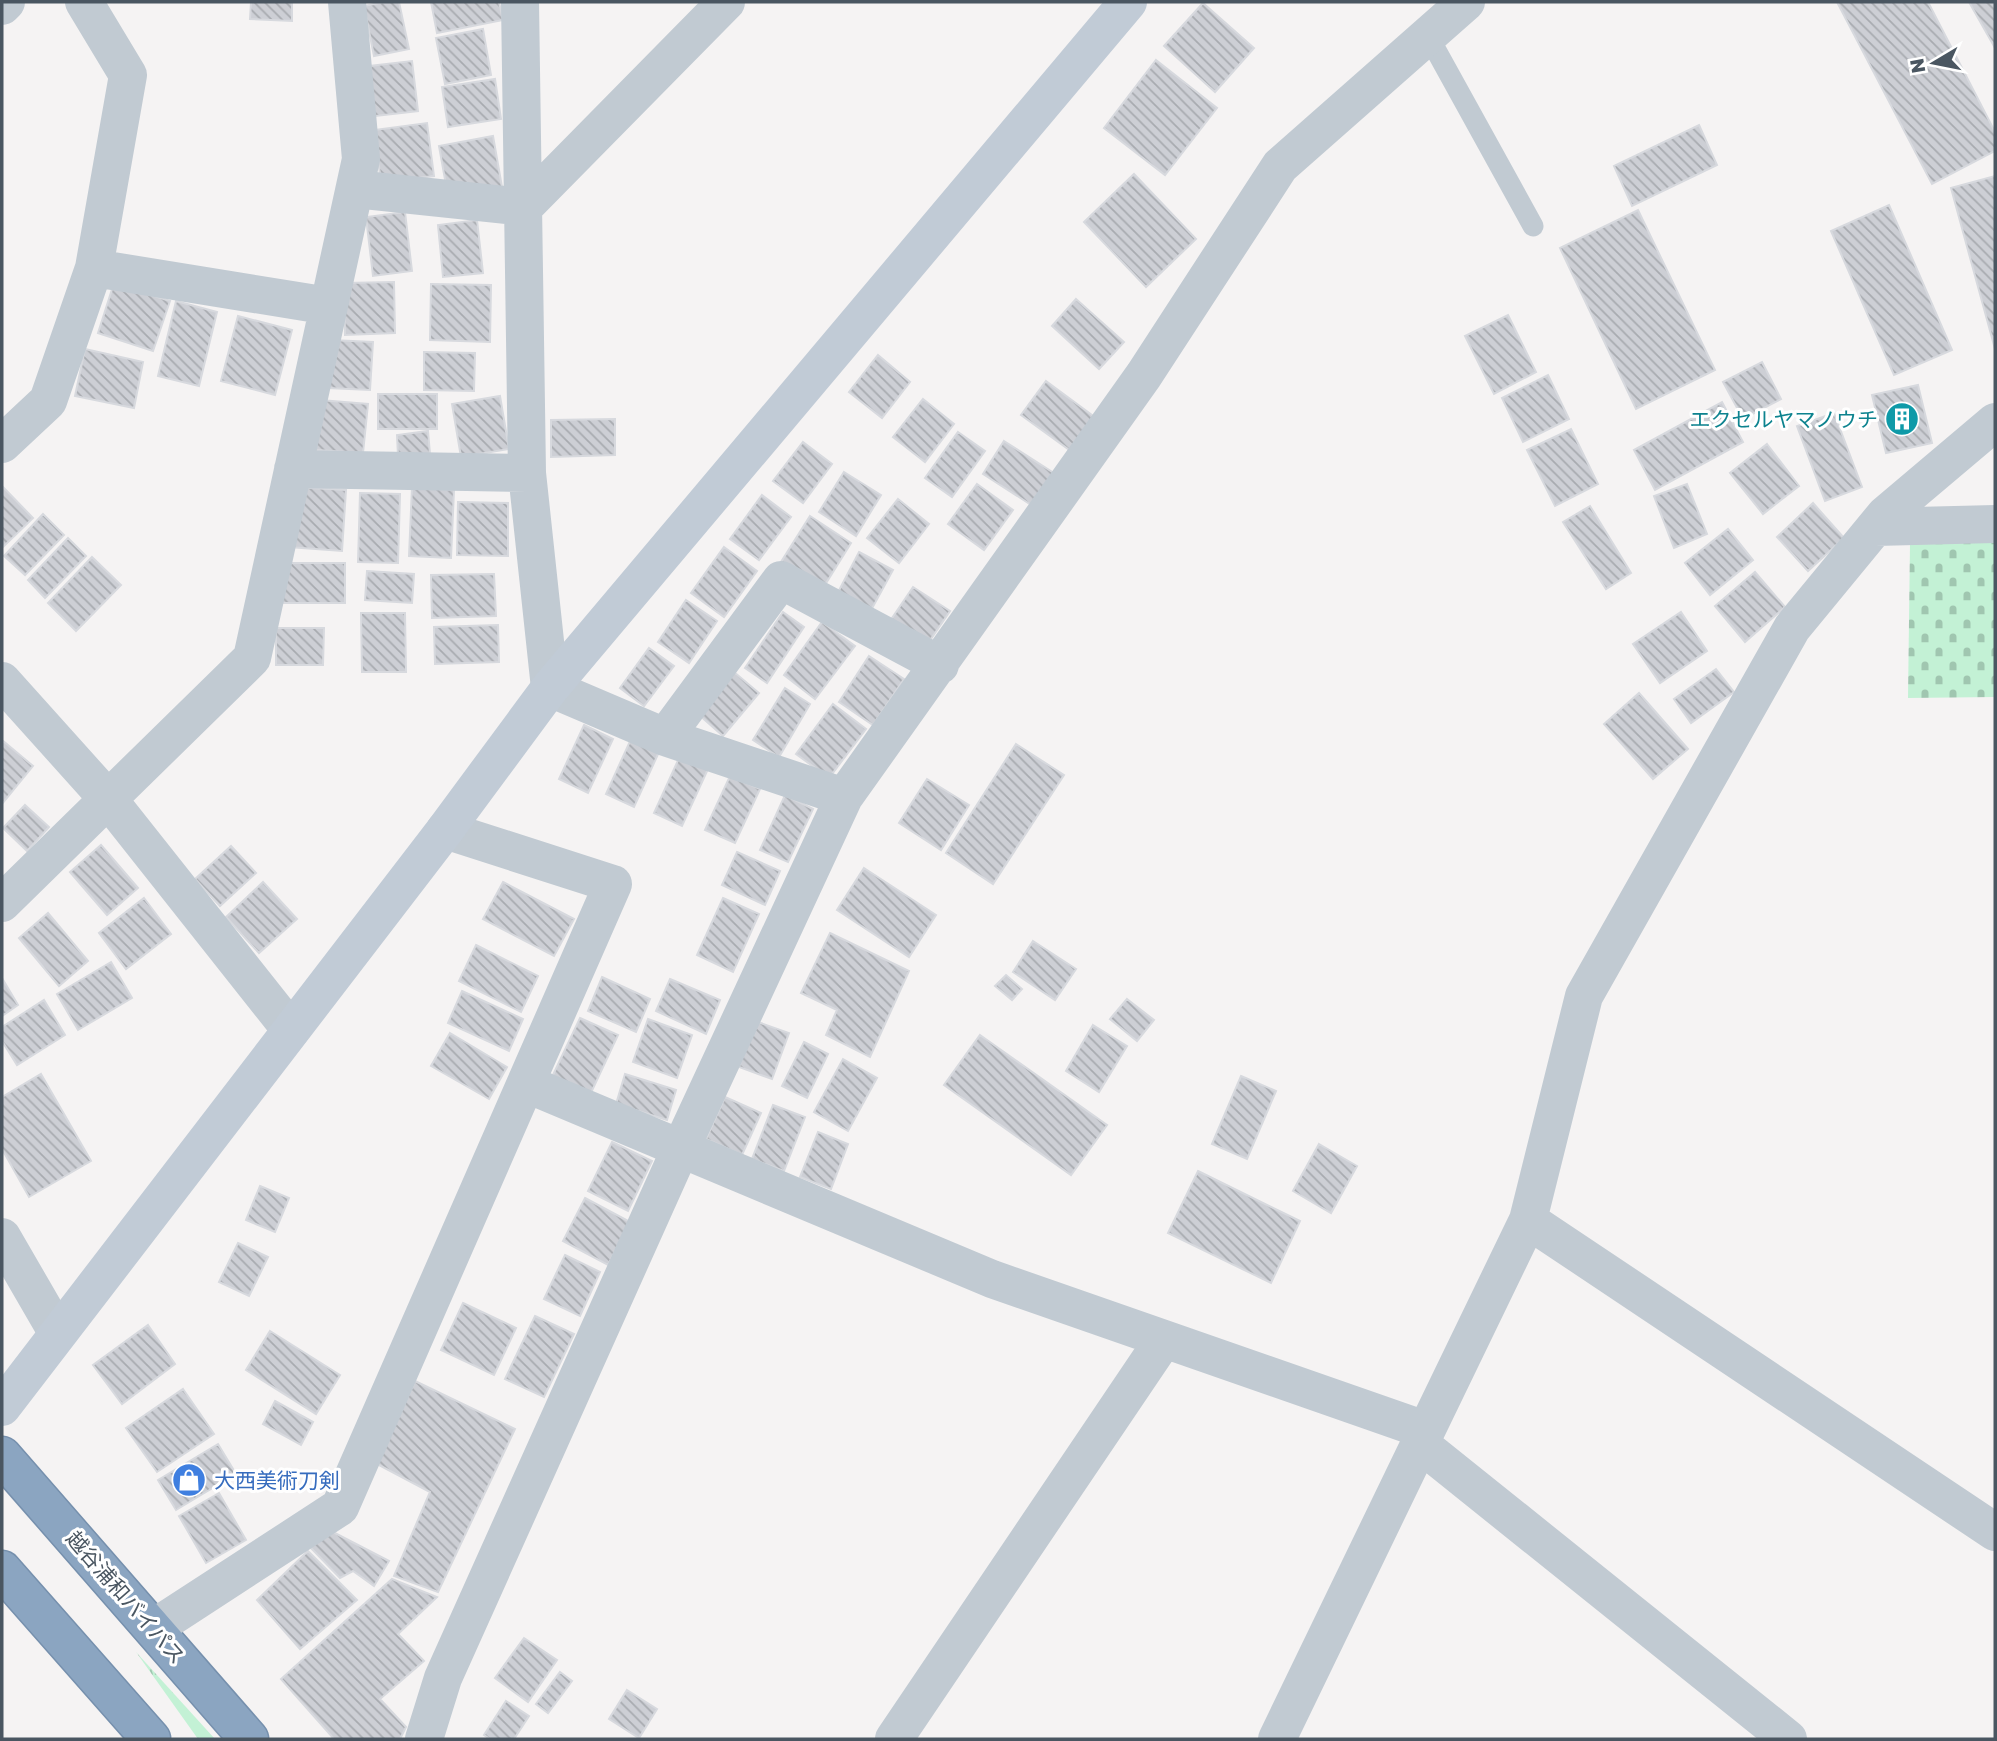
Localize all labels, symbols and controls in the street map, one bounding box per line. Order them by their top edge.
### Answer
north arrow [1899,28,1969,98]
text: N [1904,57,1929,75]
building icon: エクセルヤマノウチ [1883,400,1921,438]
place label: エクセルヤマノウチ [1690,406,1878,432]
shop icon: 大西美術刀剣 [170,1461,208,1499]
place label: 大西美術刀剣 [214,1467,340,1493]
street label: 越谷浦和バイパス [61,1525,191,1669]

